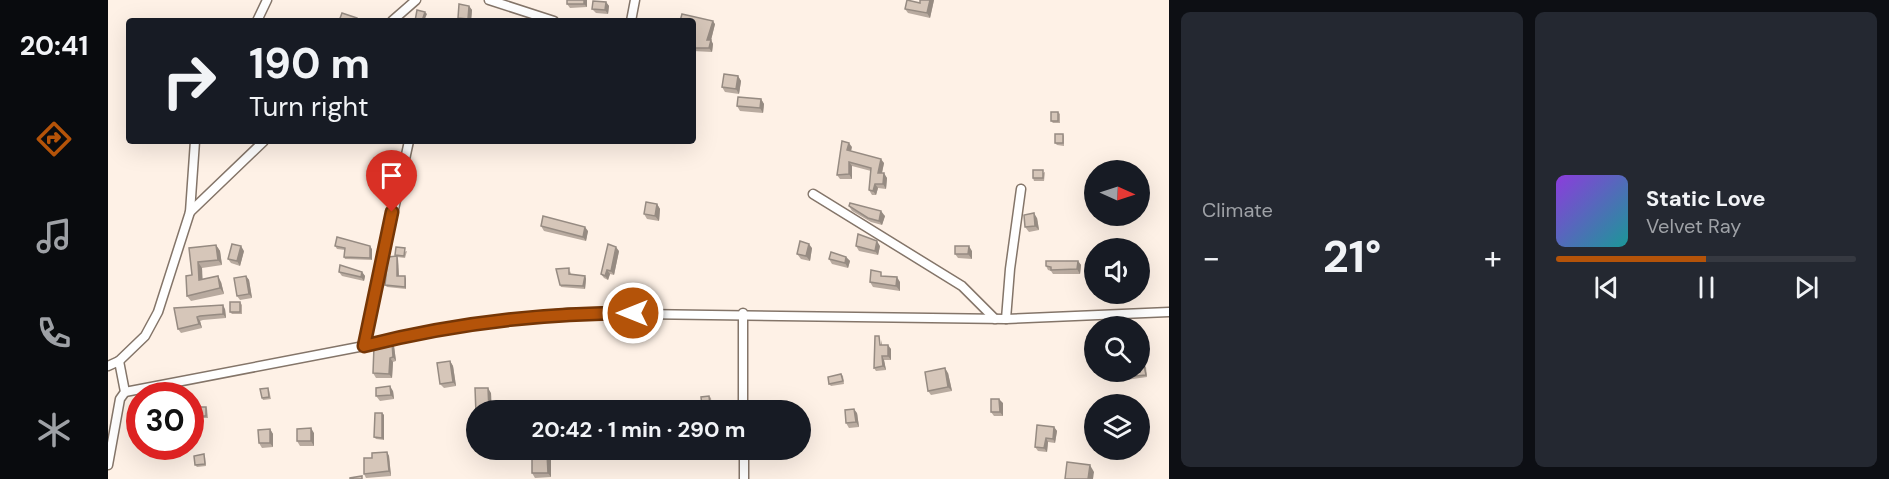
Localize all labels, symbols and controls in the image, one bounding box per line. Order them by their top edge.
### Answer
text: 20:41 [20,28,88,63]
text: 190 m [249,36,370,91]
icon: right [150,42,228,120]
text: Turn right [249,89,369,124]
icon: directions [33,118,75,160]
pin [366,150,417,212]
icon: arrive [375,159,408,192]
north arrow [1084,160,1150,226]
map controls [1084,160,1150,460]
text: Static Love [1646,184,1766,213]
text: Climate [1202,197,1273,223]
text: Velvet Ray [1646,213,1741,239]
icon: music [33,215,75,257]
text: 21° [1323,227,1381,286]
text: − [1202,236,1220,279]
text: + [1484,236,1502,279]
button: sound [1084,238,1150,304]
icon: previous [1590,271,1623,304]
icon: pause [1690,271,1723,304]
icon: next [1790,271,1823,304]
position arrow [601,281,665,345]
icon: phone [33,312,75,354]
button: search [1084,316,1150,382]
speed limit sign: 30 [126,382,204,460]
button: layers [1084,394,1150,460]
icon: climate [33,409,75,451]
text: 20:42 · 1 min · 290 m [532,415,745,444]

